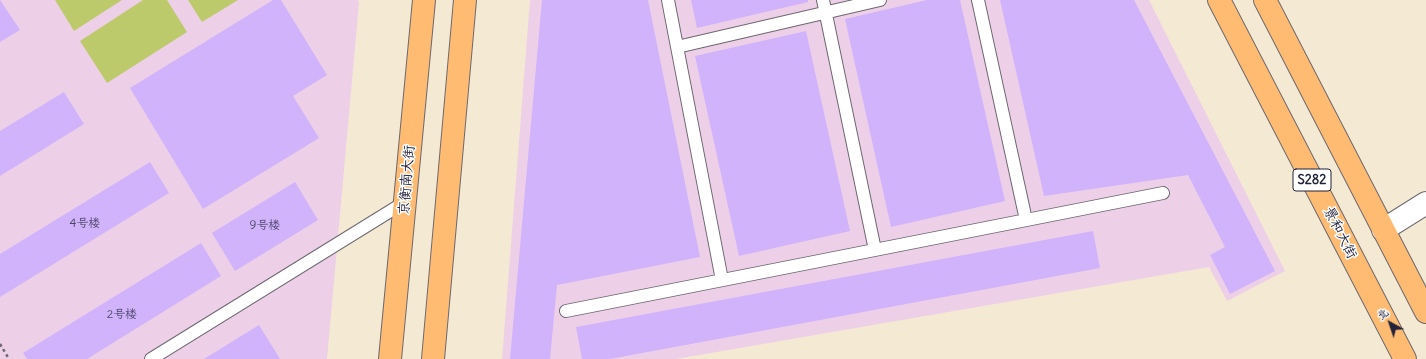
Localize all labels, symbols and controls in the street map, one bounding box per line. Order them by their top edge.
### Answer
street label: 京衡南大街 [396,144,418,216]
road number: S282 [1293,169,1331,191]
street label: 景和大街 [1320,204,1360,262]
house number: 4号楼 [70,217,100,231]
house number: 9号楼 [250,219,280,233]
north arrow [1370,303,1410,343]
text: 北 [1374,305,1391,323]
house number: 2号楼 [107,308,137,322]

